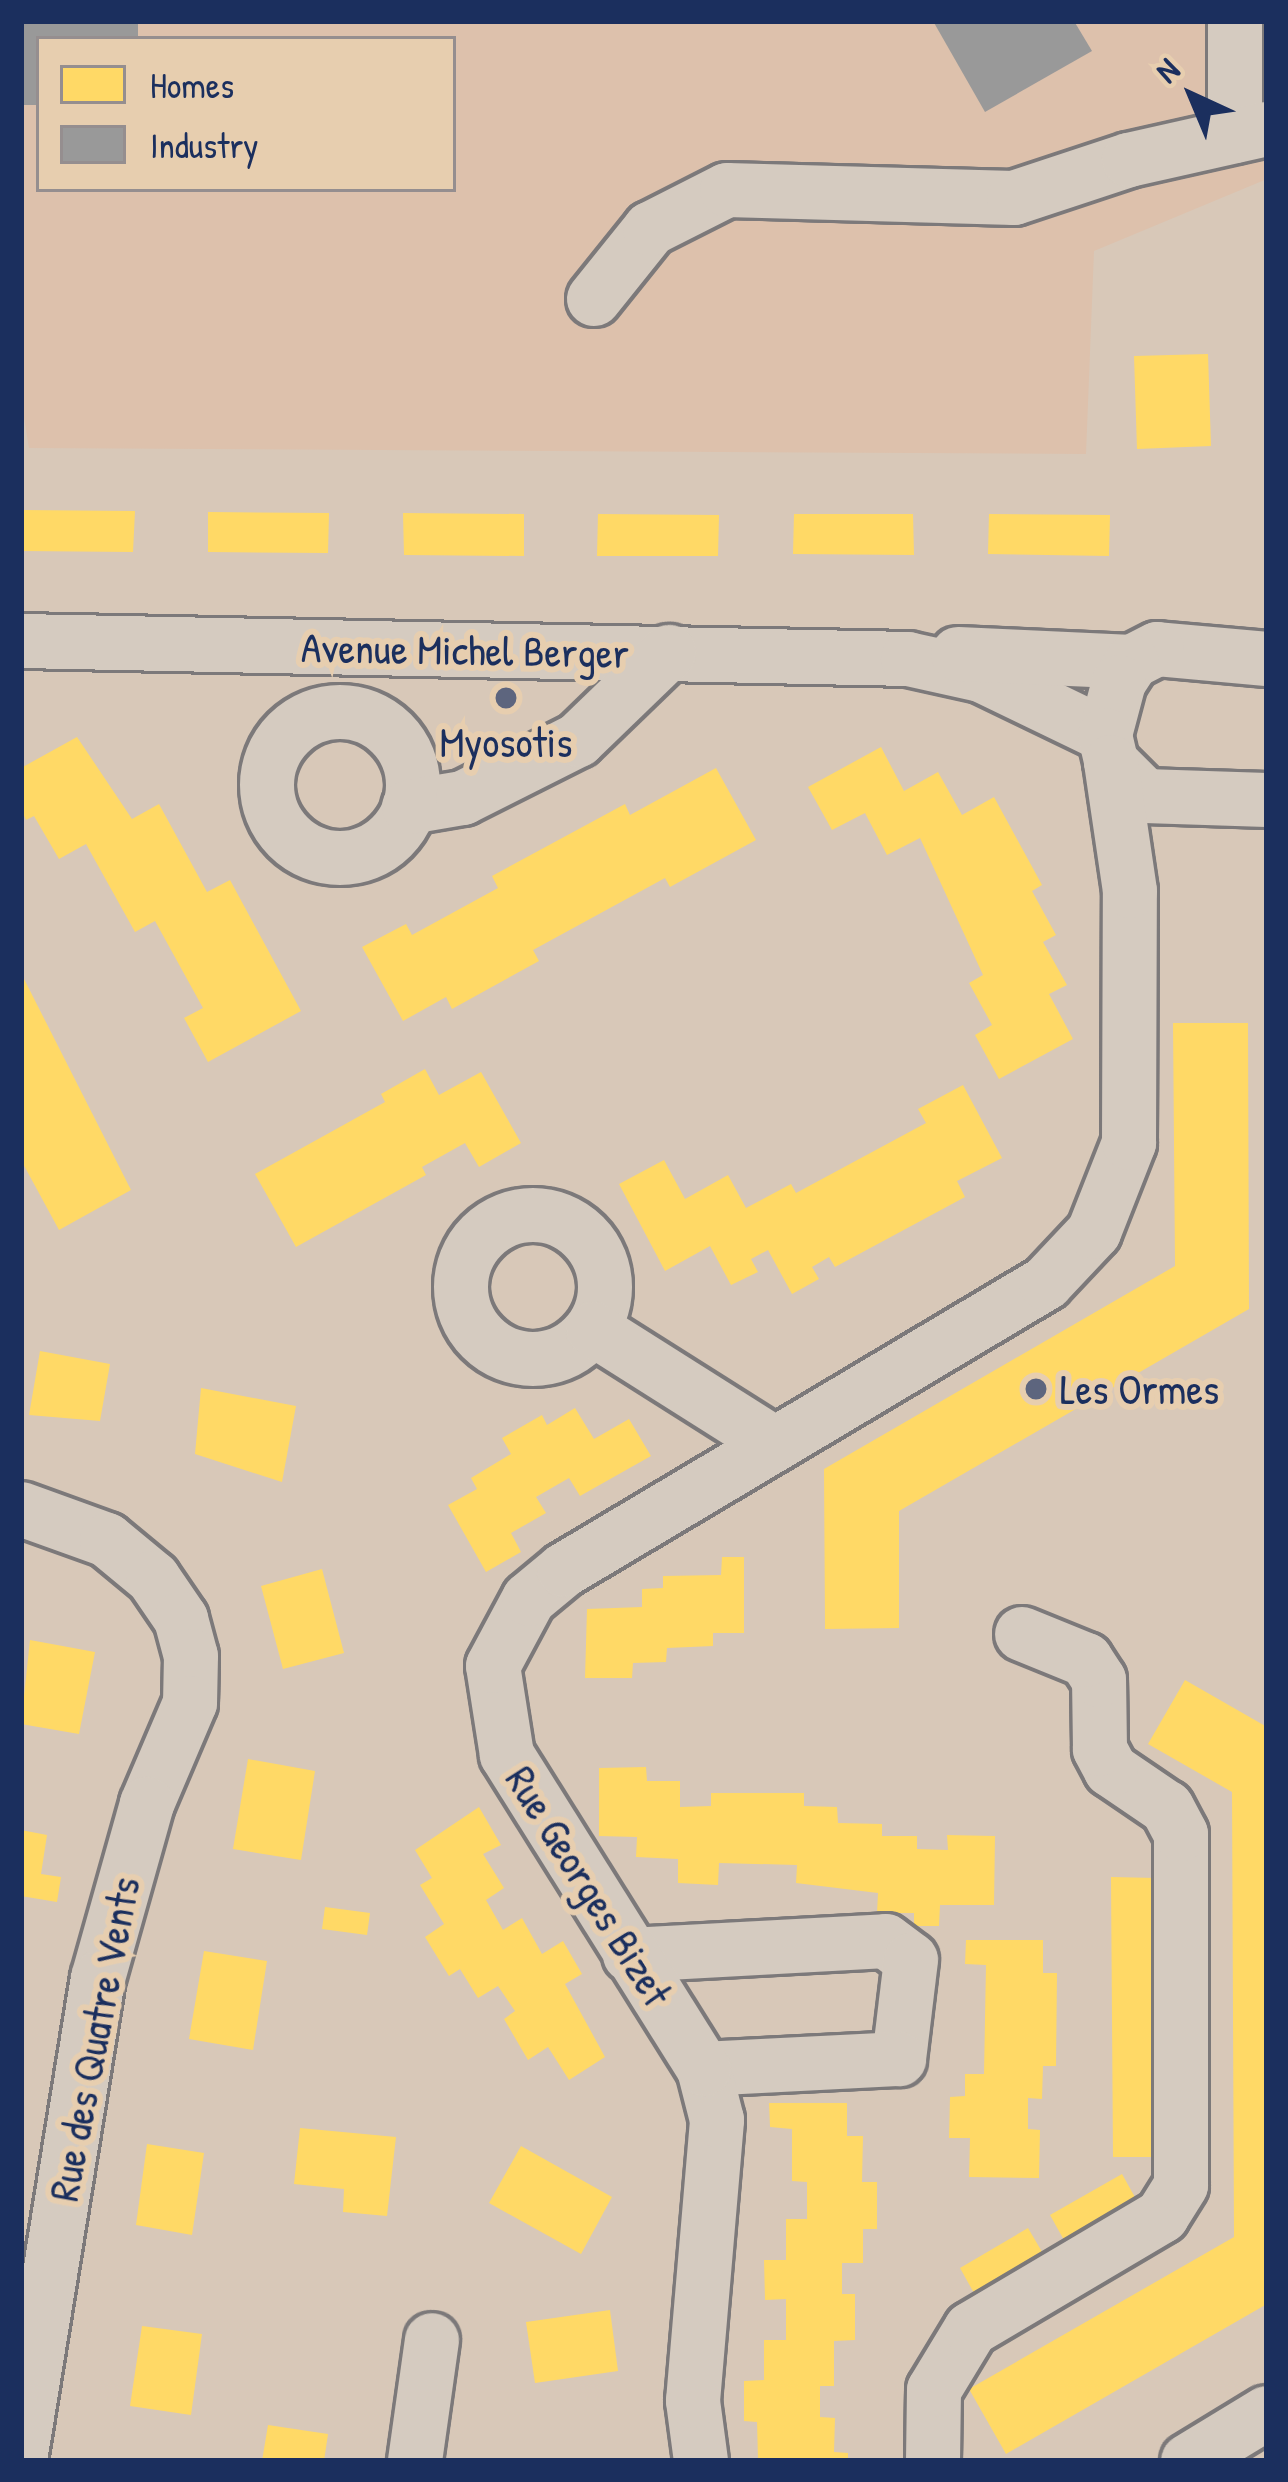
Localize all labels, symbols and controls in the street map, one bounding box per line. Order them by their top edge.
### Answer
legend [36,36,456,192]
north arrow [1132,36,1252,156]
text: N [1145,48,1189,92]
text: Homes [150,60,234,109]
text: Industry [150,120,259,169]
street label: Avenue Michel Berger [301,622,629,678]
marker: Myosotis [493,685,519,711]
place label: Myosotis [440,717,572,767]
place label: Les Ormes [1060,1364,1219,1414]
marker: Les Ormes [1023,1376,1049,1402]
street label: Rue Georges Bizet [495,1757,683,2015]
street label: Rue des Quatre Vents [38,1873,150,2205]

